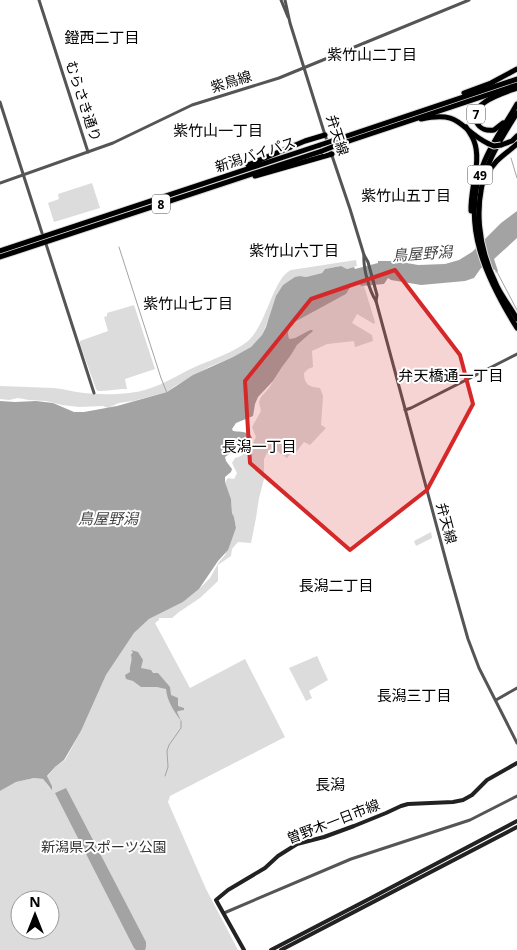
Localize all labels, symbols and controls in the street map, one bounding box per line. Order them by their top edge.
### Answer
district label: 鐙西二丁目 [64,27,140,47]
district label: 紫竹山二丁目 [327,44,417,64]
street label: むらさき通り [62,58,106,144]
street label: 紫鳥線 [208,66,254,96]
road number: 7 [467,105,485,124]
street label: 弁天線 [322,112,354,158]
district label: 紫竹山一丁目 [173,120,263,140]
street label: 新潟バイパス [212,132,298,176]
road number: 49 [468,166,492,184]
district label: 紫竹山五丁目 [361,185,451,205]
road number: 8 [152,194,170,213]
district label: 紫竹山六丁目 [249,240,339,260]
water label: 鳥屋野潟 [391,241,455,265]
district label: 紫竹山七丁目 [143,293,233,313]
district label: 弁天橋通一丁目 [398,365,504,385]
district label: 長潟一丁目 [221,436,297,456]
street label: 弁天線 [432,500,462,546]
water label: 鳥屋野潟 [78,508,140,528]
district label: 長潟二丁目 [298,575,374,595]
district label: 長潟三丁目 [376,685,452,705]
district label: 長潟 [315,774,345,794]
street label: 曽野木一日市線 [284,795,382,847]
park label: 新潟県スポーツ公園 [41,837,167,856]
north arrow [10,890,60,940]
text: N [29,892,41,911]

